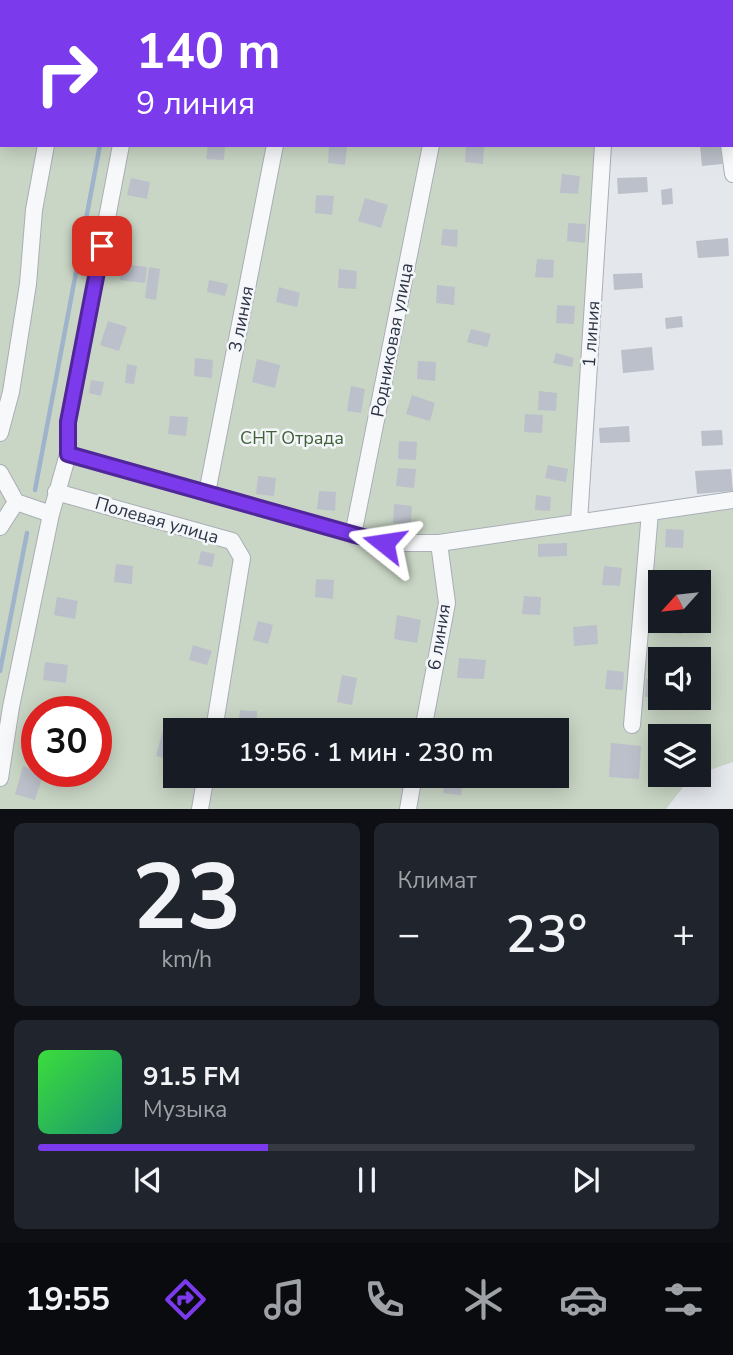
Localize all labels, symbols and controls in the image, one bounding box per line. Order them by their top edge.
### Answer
text: 140 m [136,18,280,85]
icon: right [21,28,112,119]
text: 9 линия [136,82,255,125]
pin [72,216,132,276]
icon: arrive [83,227,121,265]
street label: Родниковая улица [365,261,419,419]
street label: 3 линия [223,284,259,354]
street label: 1 линия [577,300,605,368]
park label: СНТ Отрада [240,426,344,450]
street label: Полевая улица [92,491,222,549]
position arrow [347,506,421,580]
north arrow [648,570,710,634]
map controls [648,570,711,787]
street label: 6 линия [422,602,456,672]
button: sound [648,647,711,710]
speed limit sign: 30 [21,696,112,787]
button: layers [648,724,711,787]
text: 19:56 · 1 мин · 230 m [238,735,494,770]
text: 23 [132,836,241,960]
text: Климат [398,865,477,896]
text: 23° [505,899,587,970]
text: − [398,909,420,960]
text: + [672,909,695,960]
text: km/h [161,944,212,975]
text: 91.5 FM [143,1059,240,1094]
text: Музыка [143,1094,227,1125]
icon: previous [129,1161,167,1199]
icon: pause [348,1161,386,1199]
icon: next [567,1161,605,1199]
icon: directions [161,1275,210,1324]
icon: music [260,1275,309,1324]
icon: phone [360,1275,409,1324]
icon: climate [459,1275,508,1324]
icon: car [559,1275,608,1324]
icon: filters [659,1275,708,1324]
text: 19:55 [25,1278,110,1321]

